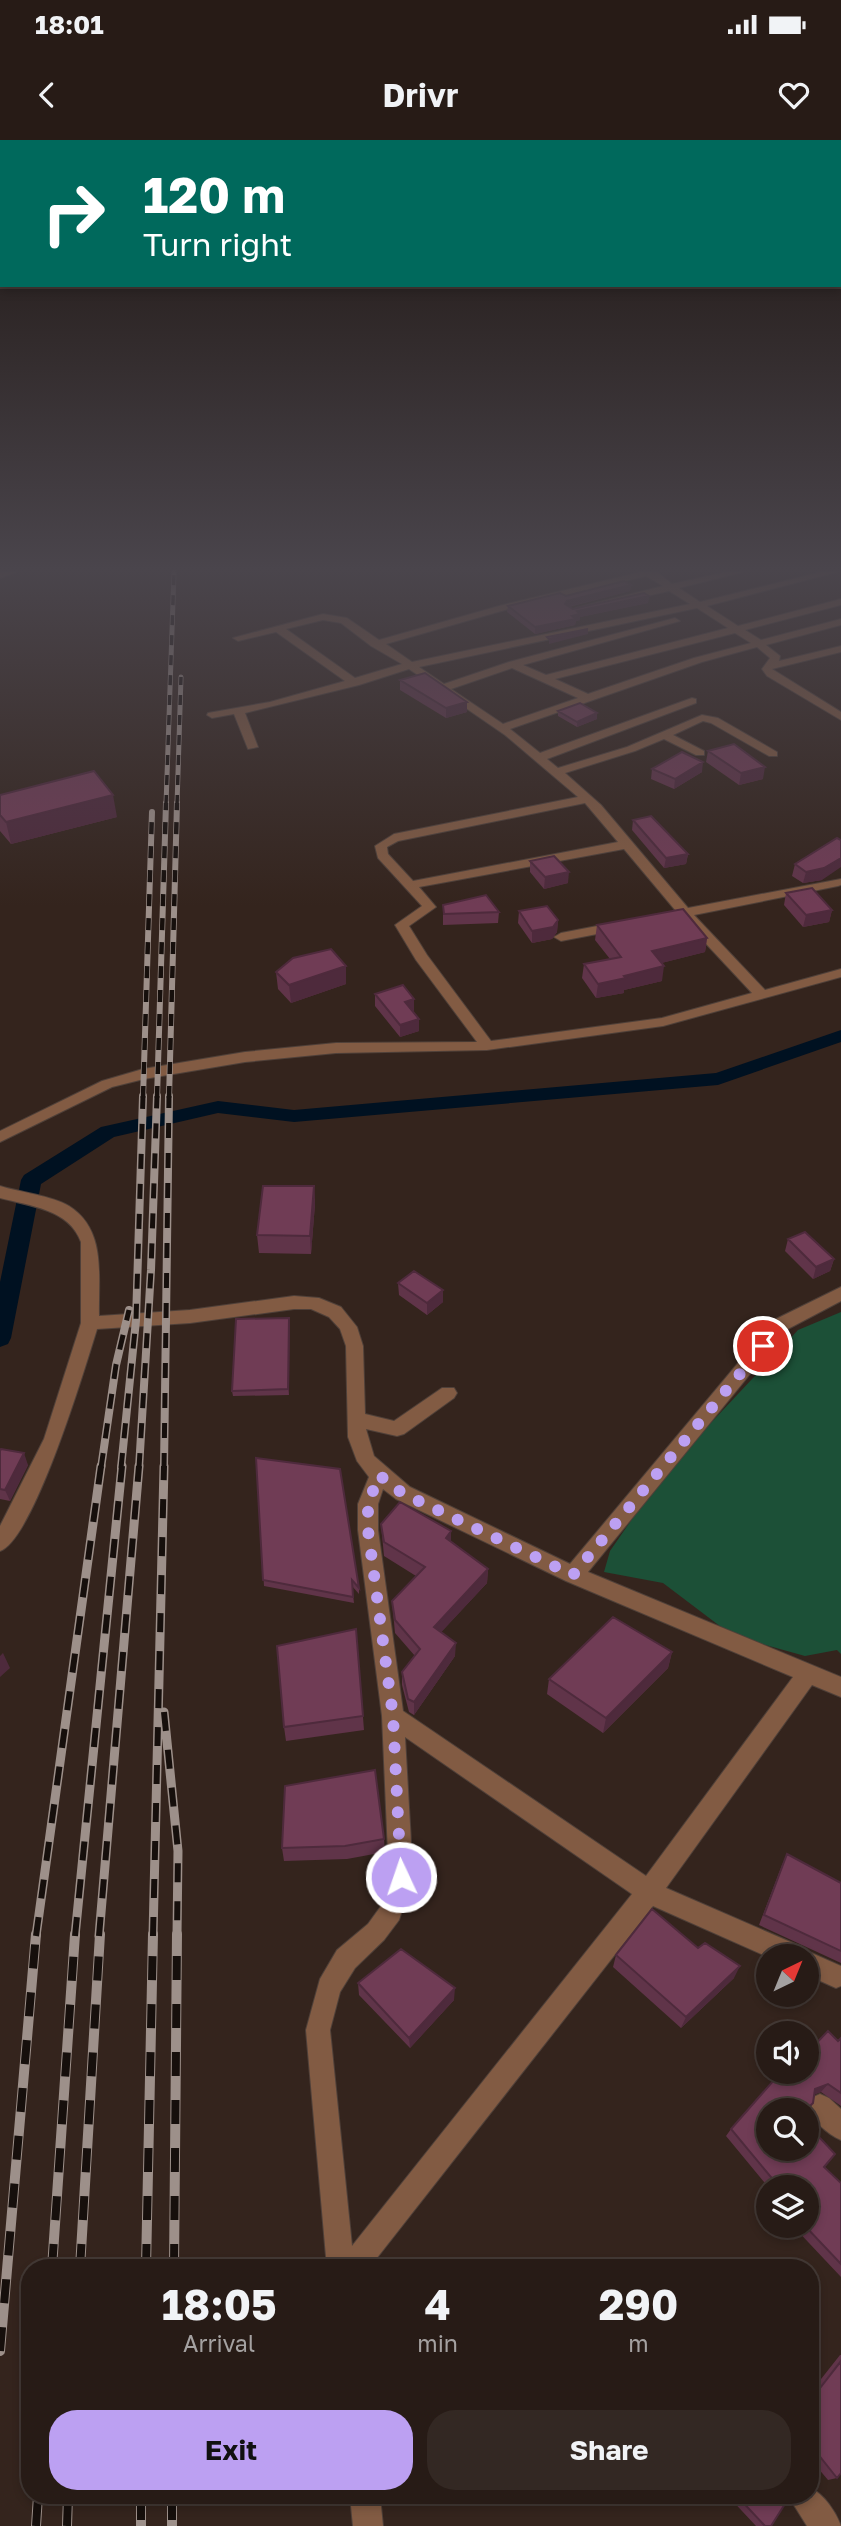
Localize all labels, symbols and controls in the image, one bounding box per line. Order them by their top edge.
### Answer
text: 18:01 [35,9,104,40]
icon: back [28,76,66,114]
text: Drivr [383,76,458,114]
icon: heart [775,76,813,114]
text: 120 m [143,165,285,224]
icon: right [28,168,119,259]
text: Turn right [143,225,292,263]
pin [733,1316,793,1376]
icon: arrive [744,1327,782,1365]
position arrow [364,1840,438,1914]
north arrow [756,1944,819,2007]
map controls [756,1944,819,2238]
button: sound [756,2021,819,2084]
button: search [756,2098,819,2161]
button: layers [756,2175,819,2238]
text: 18:05 [162,2279,277,2329]
text: 4 [424,2279,451,2329]
text: 290 [599,2279,678,2329]
text: Arrival [183,2329,255,2357]
text: min [417,2329,458,2357]
text: m [628,2329,649,2357]
button: Exit [49,2410,413,2490]
button: Share [427,2410,791,2490]

